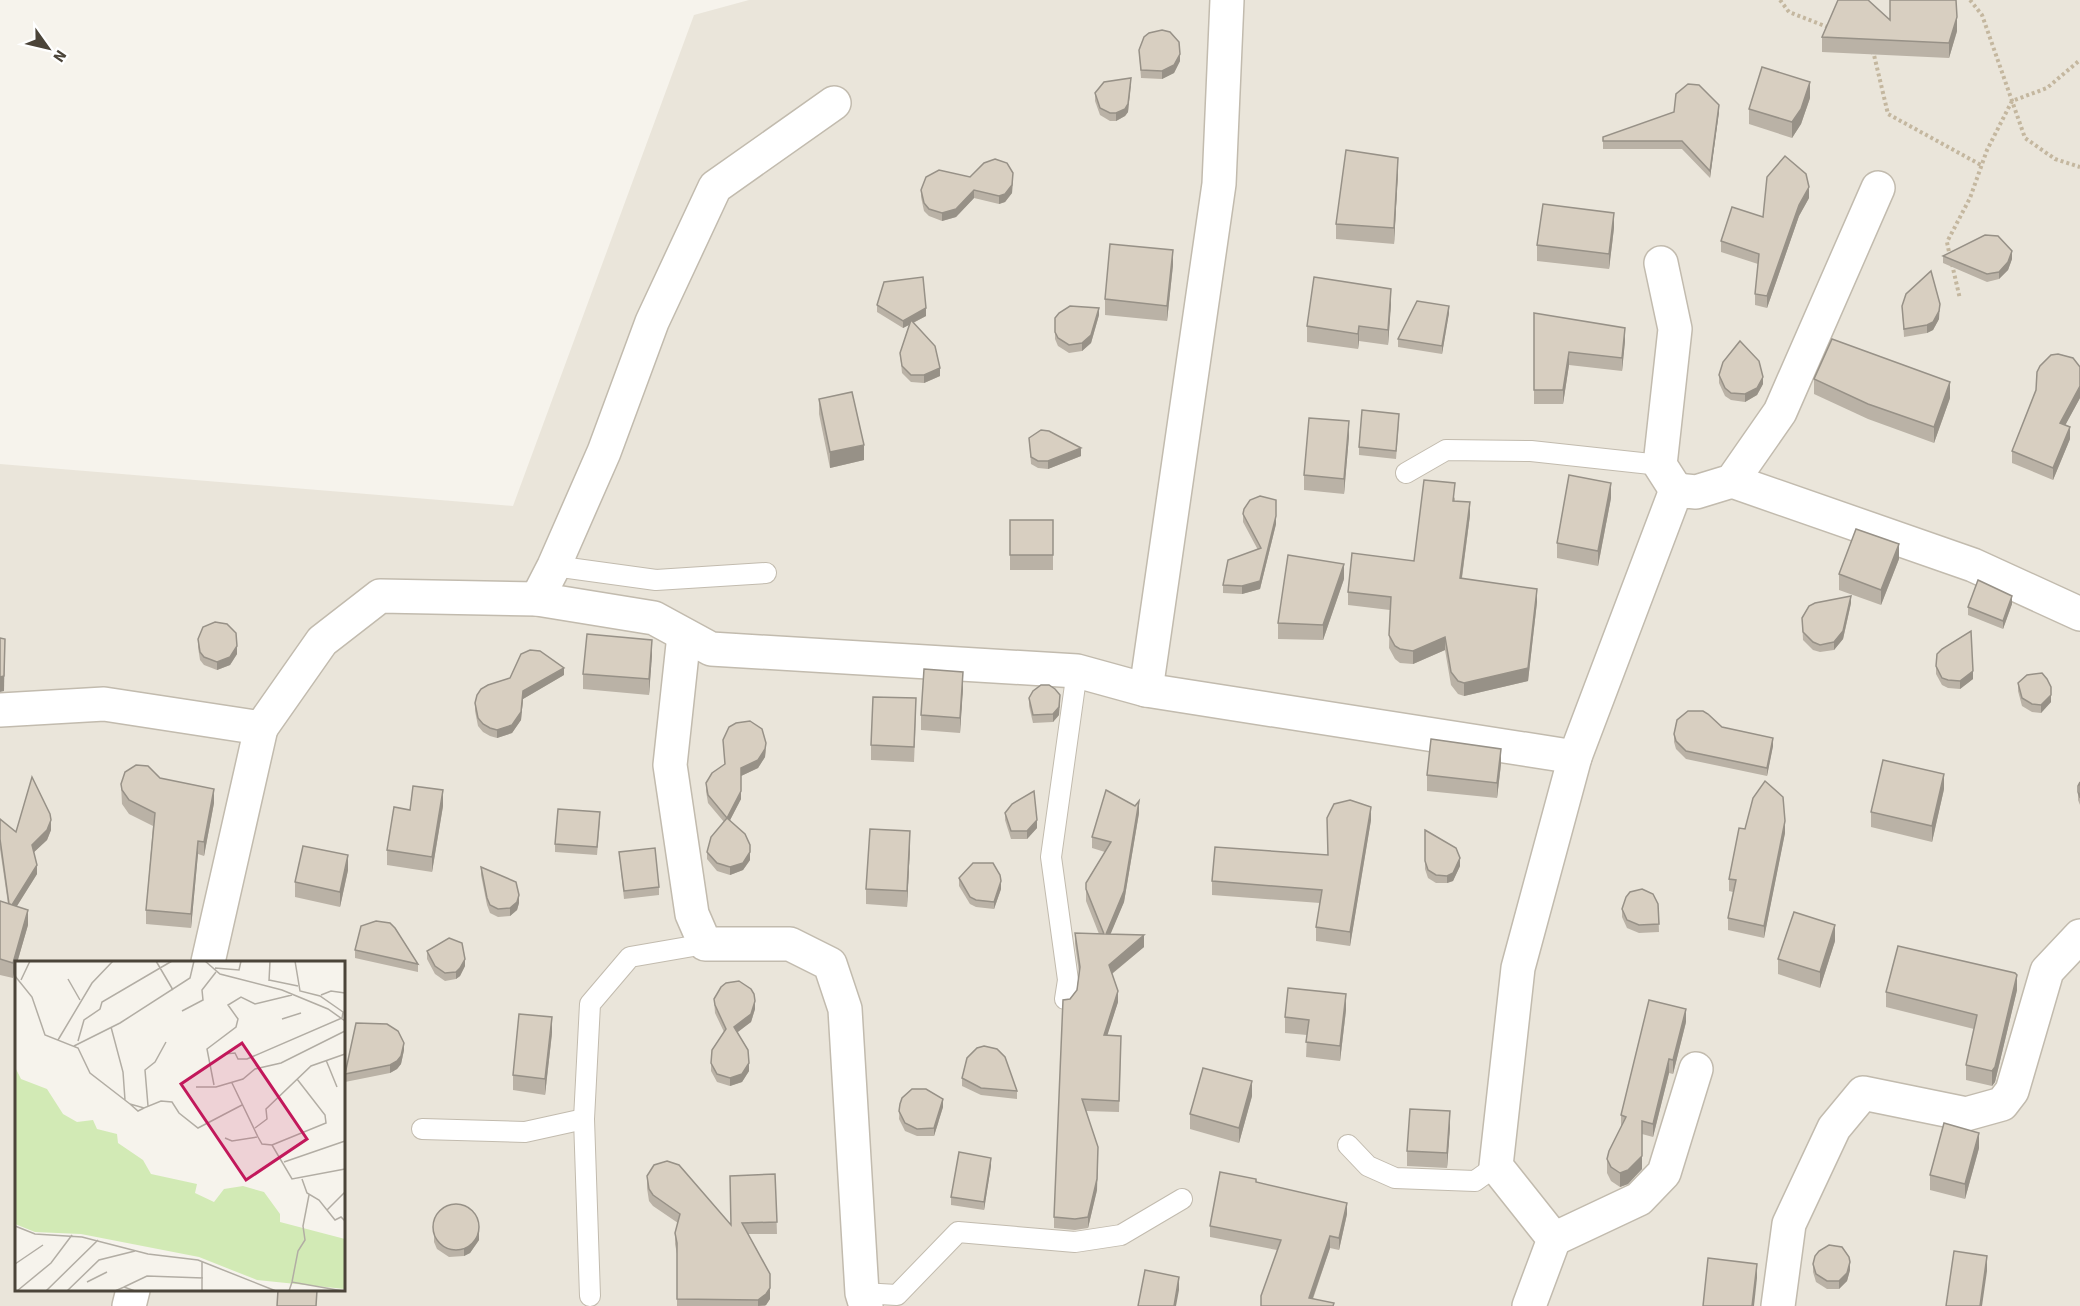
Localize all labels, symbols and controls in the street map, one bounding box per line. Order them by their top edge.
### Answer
north arrow [18,18,78,78]
text: N [48,45,72,66]
inset map [15,961,345,1291]

